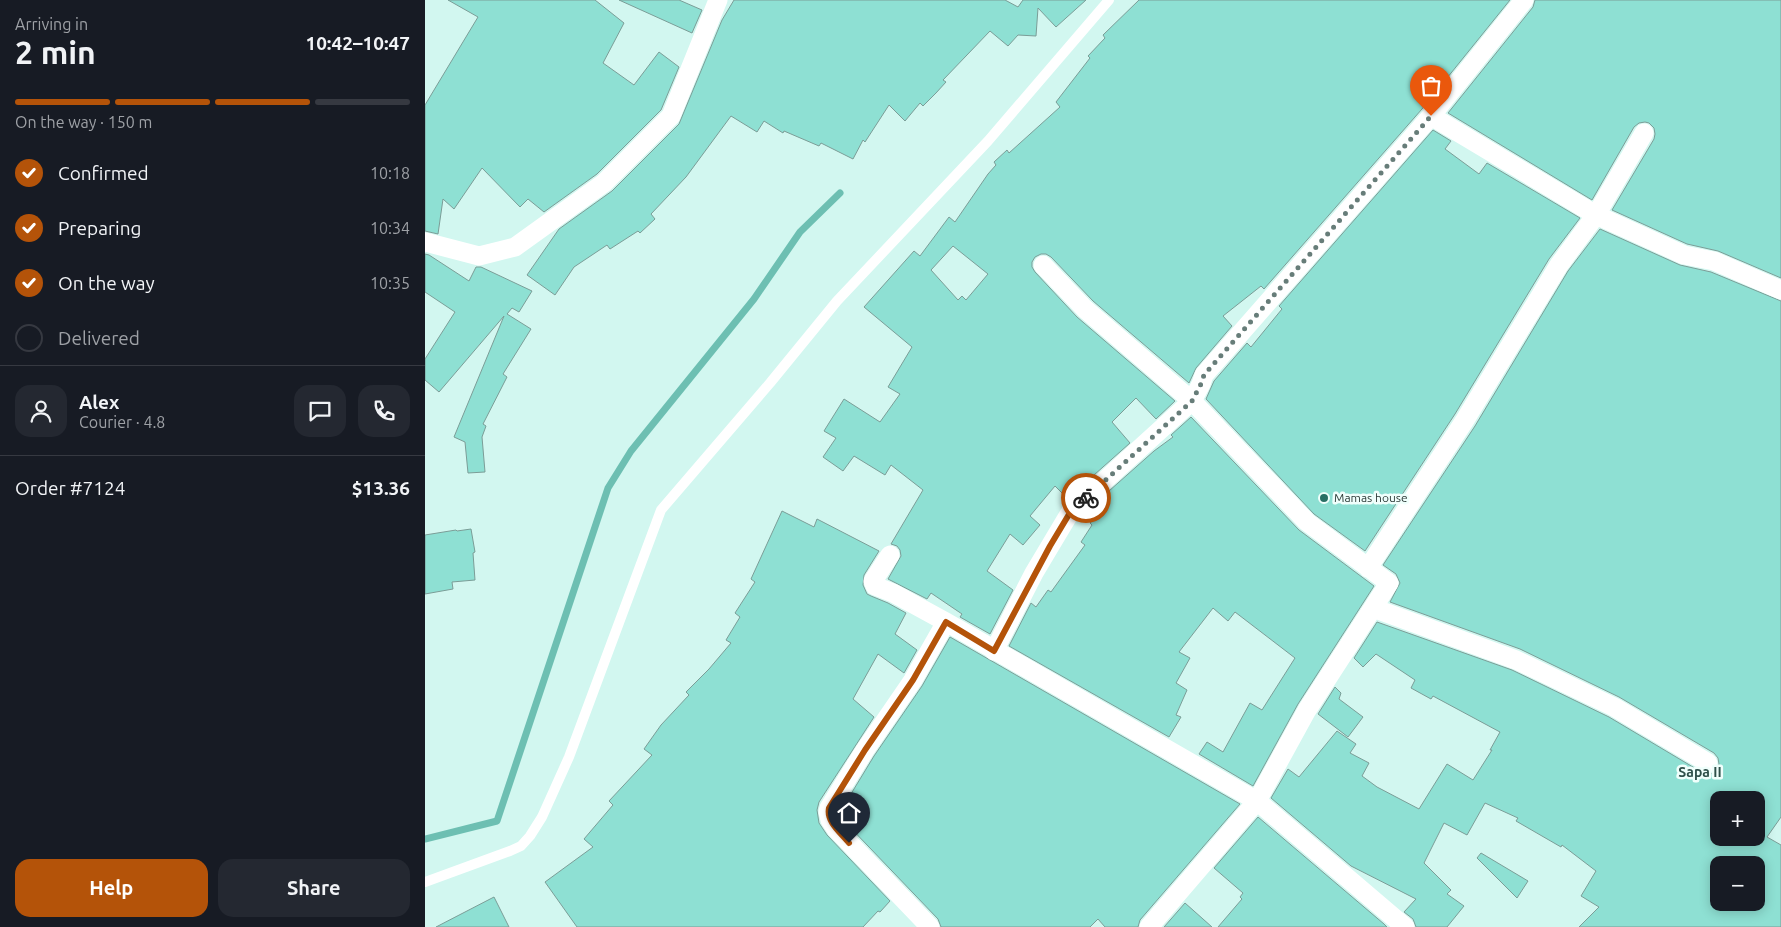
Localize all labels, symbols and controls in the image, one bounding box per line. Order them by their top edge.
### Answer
text: Arriving in [15,15,88,33]
text: 10:42–10:47 [305,32,410,54]
text: 2 min [15,34,96,70]
pin [1410,65,1452,116]
icon: bag [1417,72,1445,100]
text: On the way · 150 m [15,113,152,131]
icon: check [15,159,43,187]
text: Confirmed [58,162,149,184]
text: 10:18 [370,164,410,182]
icon: check [15,214,43,242]
text: Preparing [58,217,142,239]
text: 10:34 [370,219,410,237]
icon: check [15,269,43,297]
text: On the way [58,272,155,294]
text: 10:35 [370,274,410,292]
text: Delivered [58,327,140,349]
button: person [15,385,67,437]
button: chat [294,385,346,437]
button: phone [358,385,410,437]
text: Alex [79,391,119,413]
text: Courier · 4.8 [79,413,165,431]
courier [1061,473,1111,523]
text: Order #7124 [15,477,125,499]
text: $13.36 [352,477,410,499]
icon: bike [1072,484,1100,512]
place label: Mamas house [1334,491,1408,504]
marker: Mamas house [1318,492,1330,504]
district label: Sapa II [1678,764,1722,780]
map controls [1710,791,1765,911]
button: + [1710,791,1765,846]
pin [828,792,870,843]
icon: home [835,799,863,827]
button: − [1710,856,1765,911]
button: Help [15,859,208,917]
button: Share [218,859,410,917]

